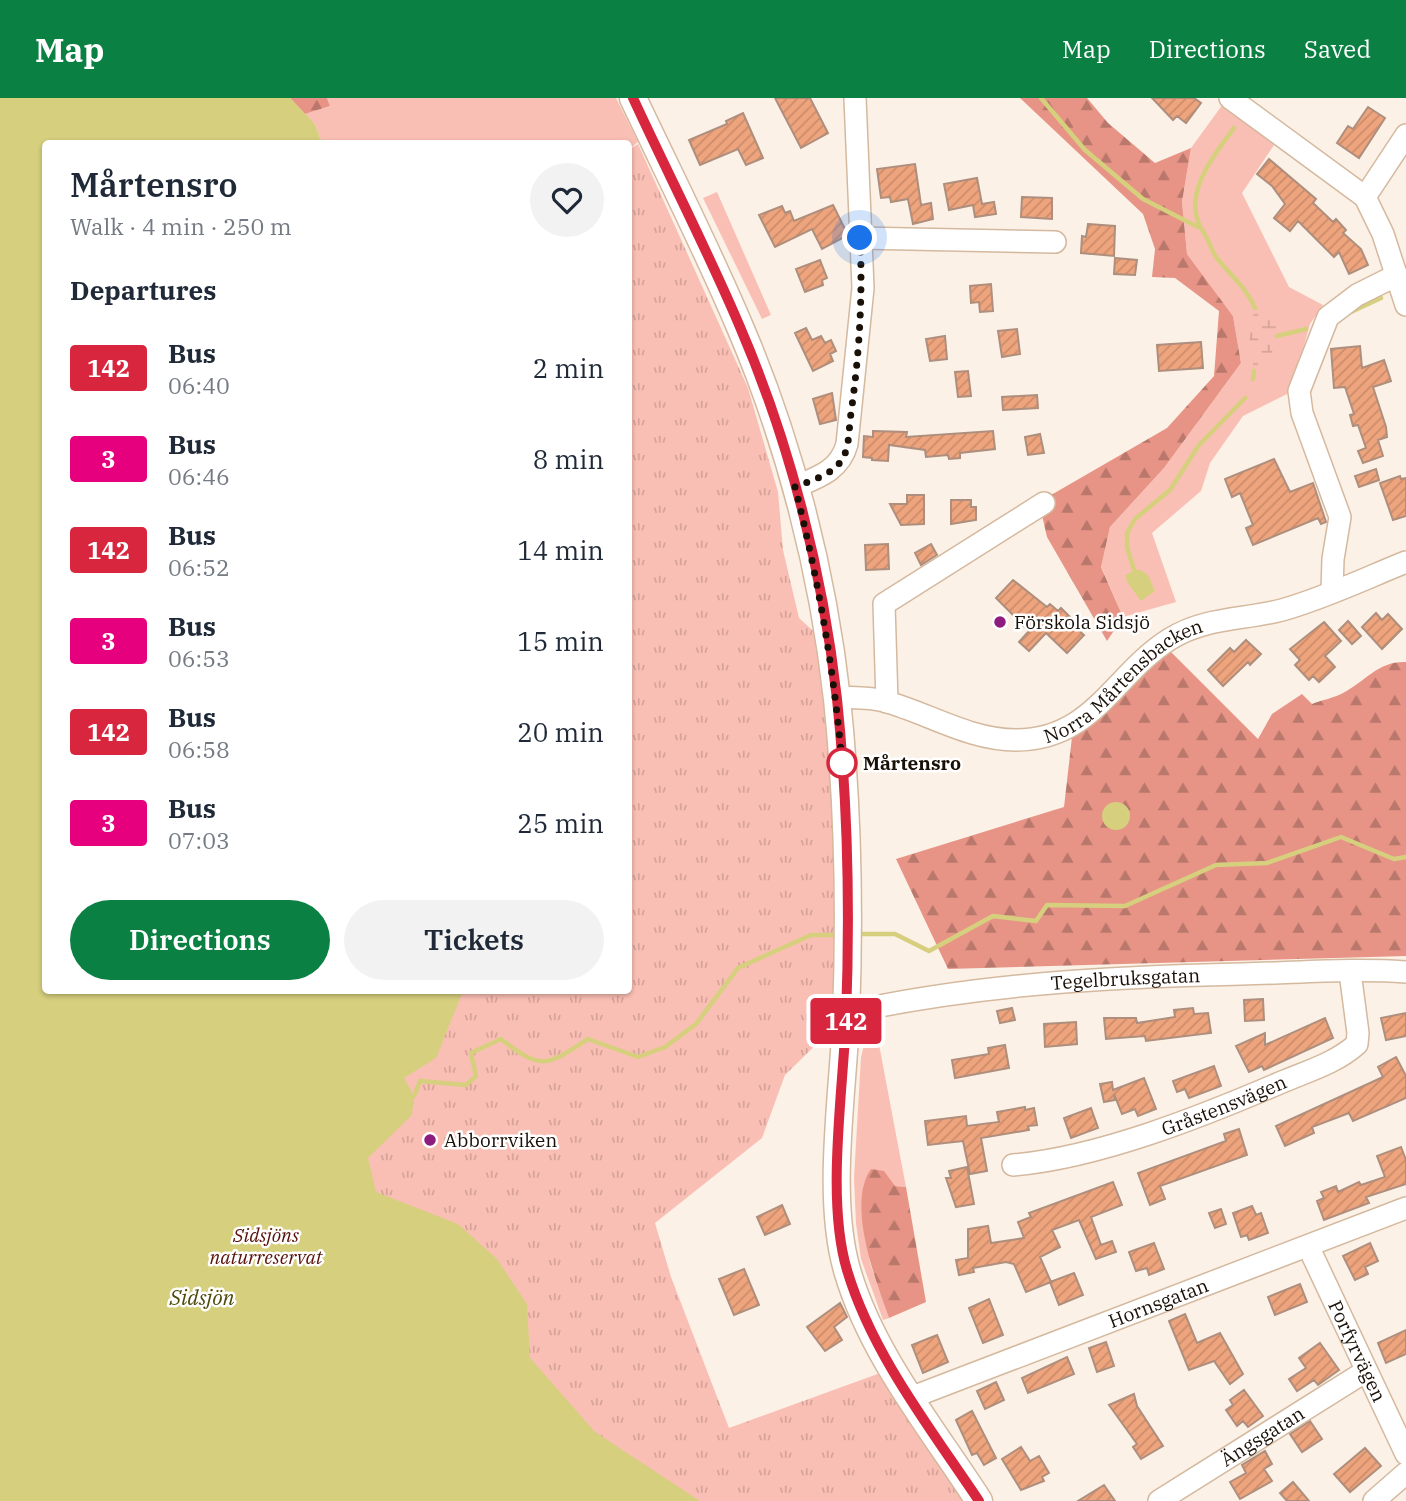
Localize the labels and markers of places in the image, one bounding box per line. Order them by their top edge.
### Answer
place label: Förskola Sidsjö [1014,610,1150,634]
marker: Förskola Sidsjö [992,614,1008,630]
marker: Mårtensro [827,748,857,778]
place label: Mårtensro [863,751,961,775]
place label: Abborrviken [444,1128,557,1152]
marker: Abborrviken [422,1132,438,1148]

